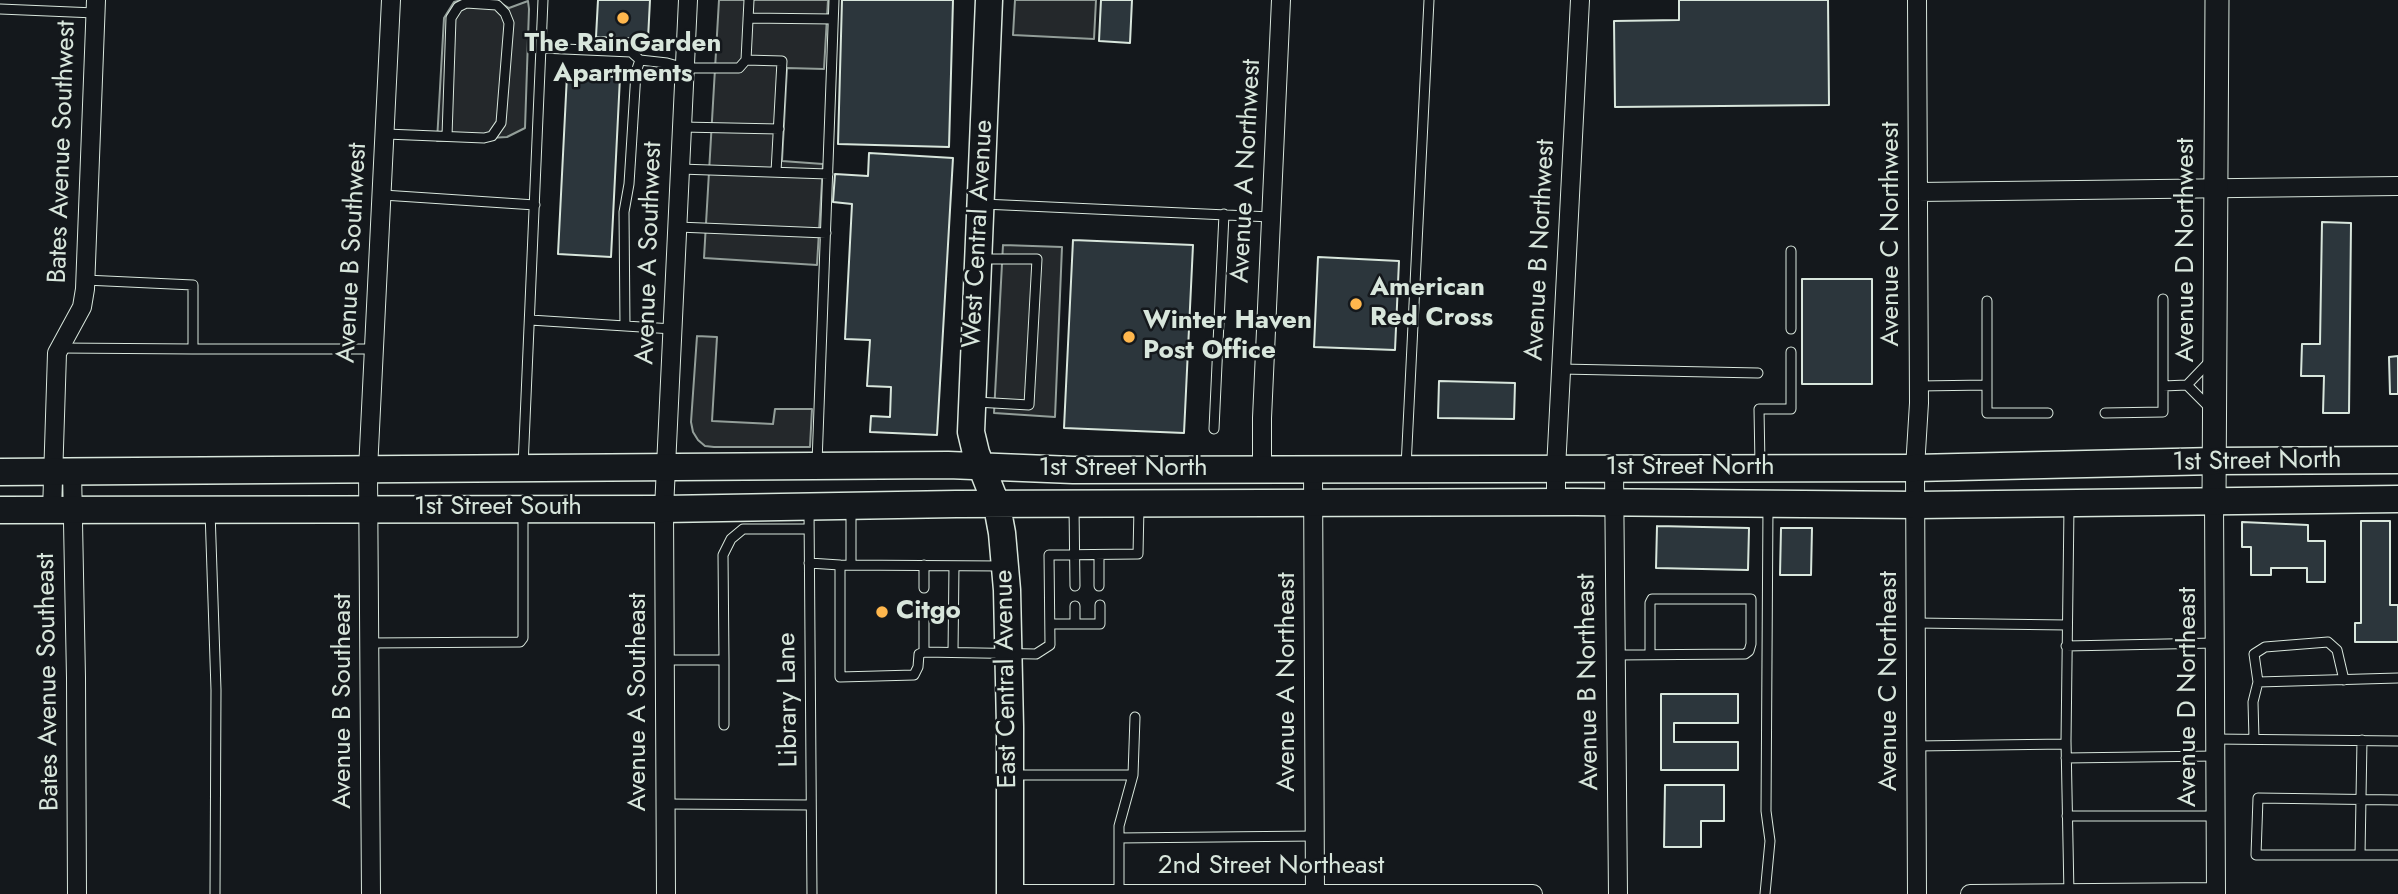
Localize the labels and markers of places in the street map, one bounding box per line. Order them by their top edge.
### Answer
marker: The RainGarden Apartments [615,10,631,26]
place label: The RainGarden Apartments [525,29,721,90]
place label: American Red Cross [1370,273,1493,334]
marker: American Red Cross [1348,296,1364,312]
place label: Winter Haven Post Office [1143,306,1312,368]
marker: Winter Haven Post Office [1121,329,1137,345]
place label: Citgo [896,596,961,628]
marker: Citgo [874,604,890,620]

